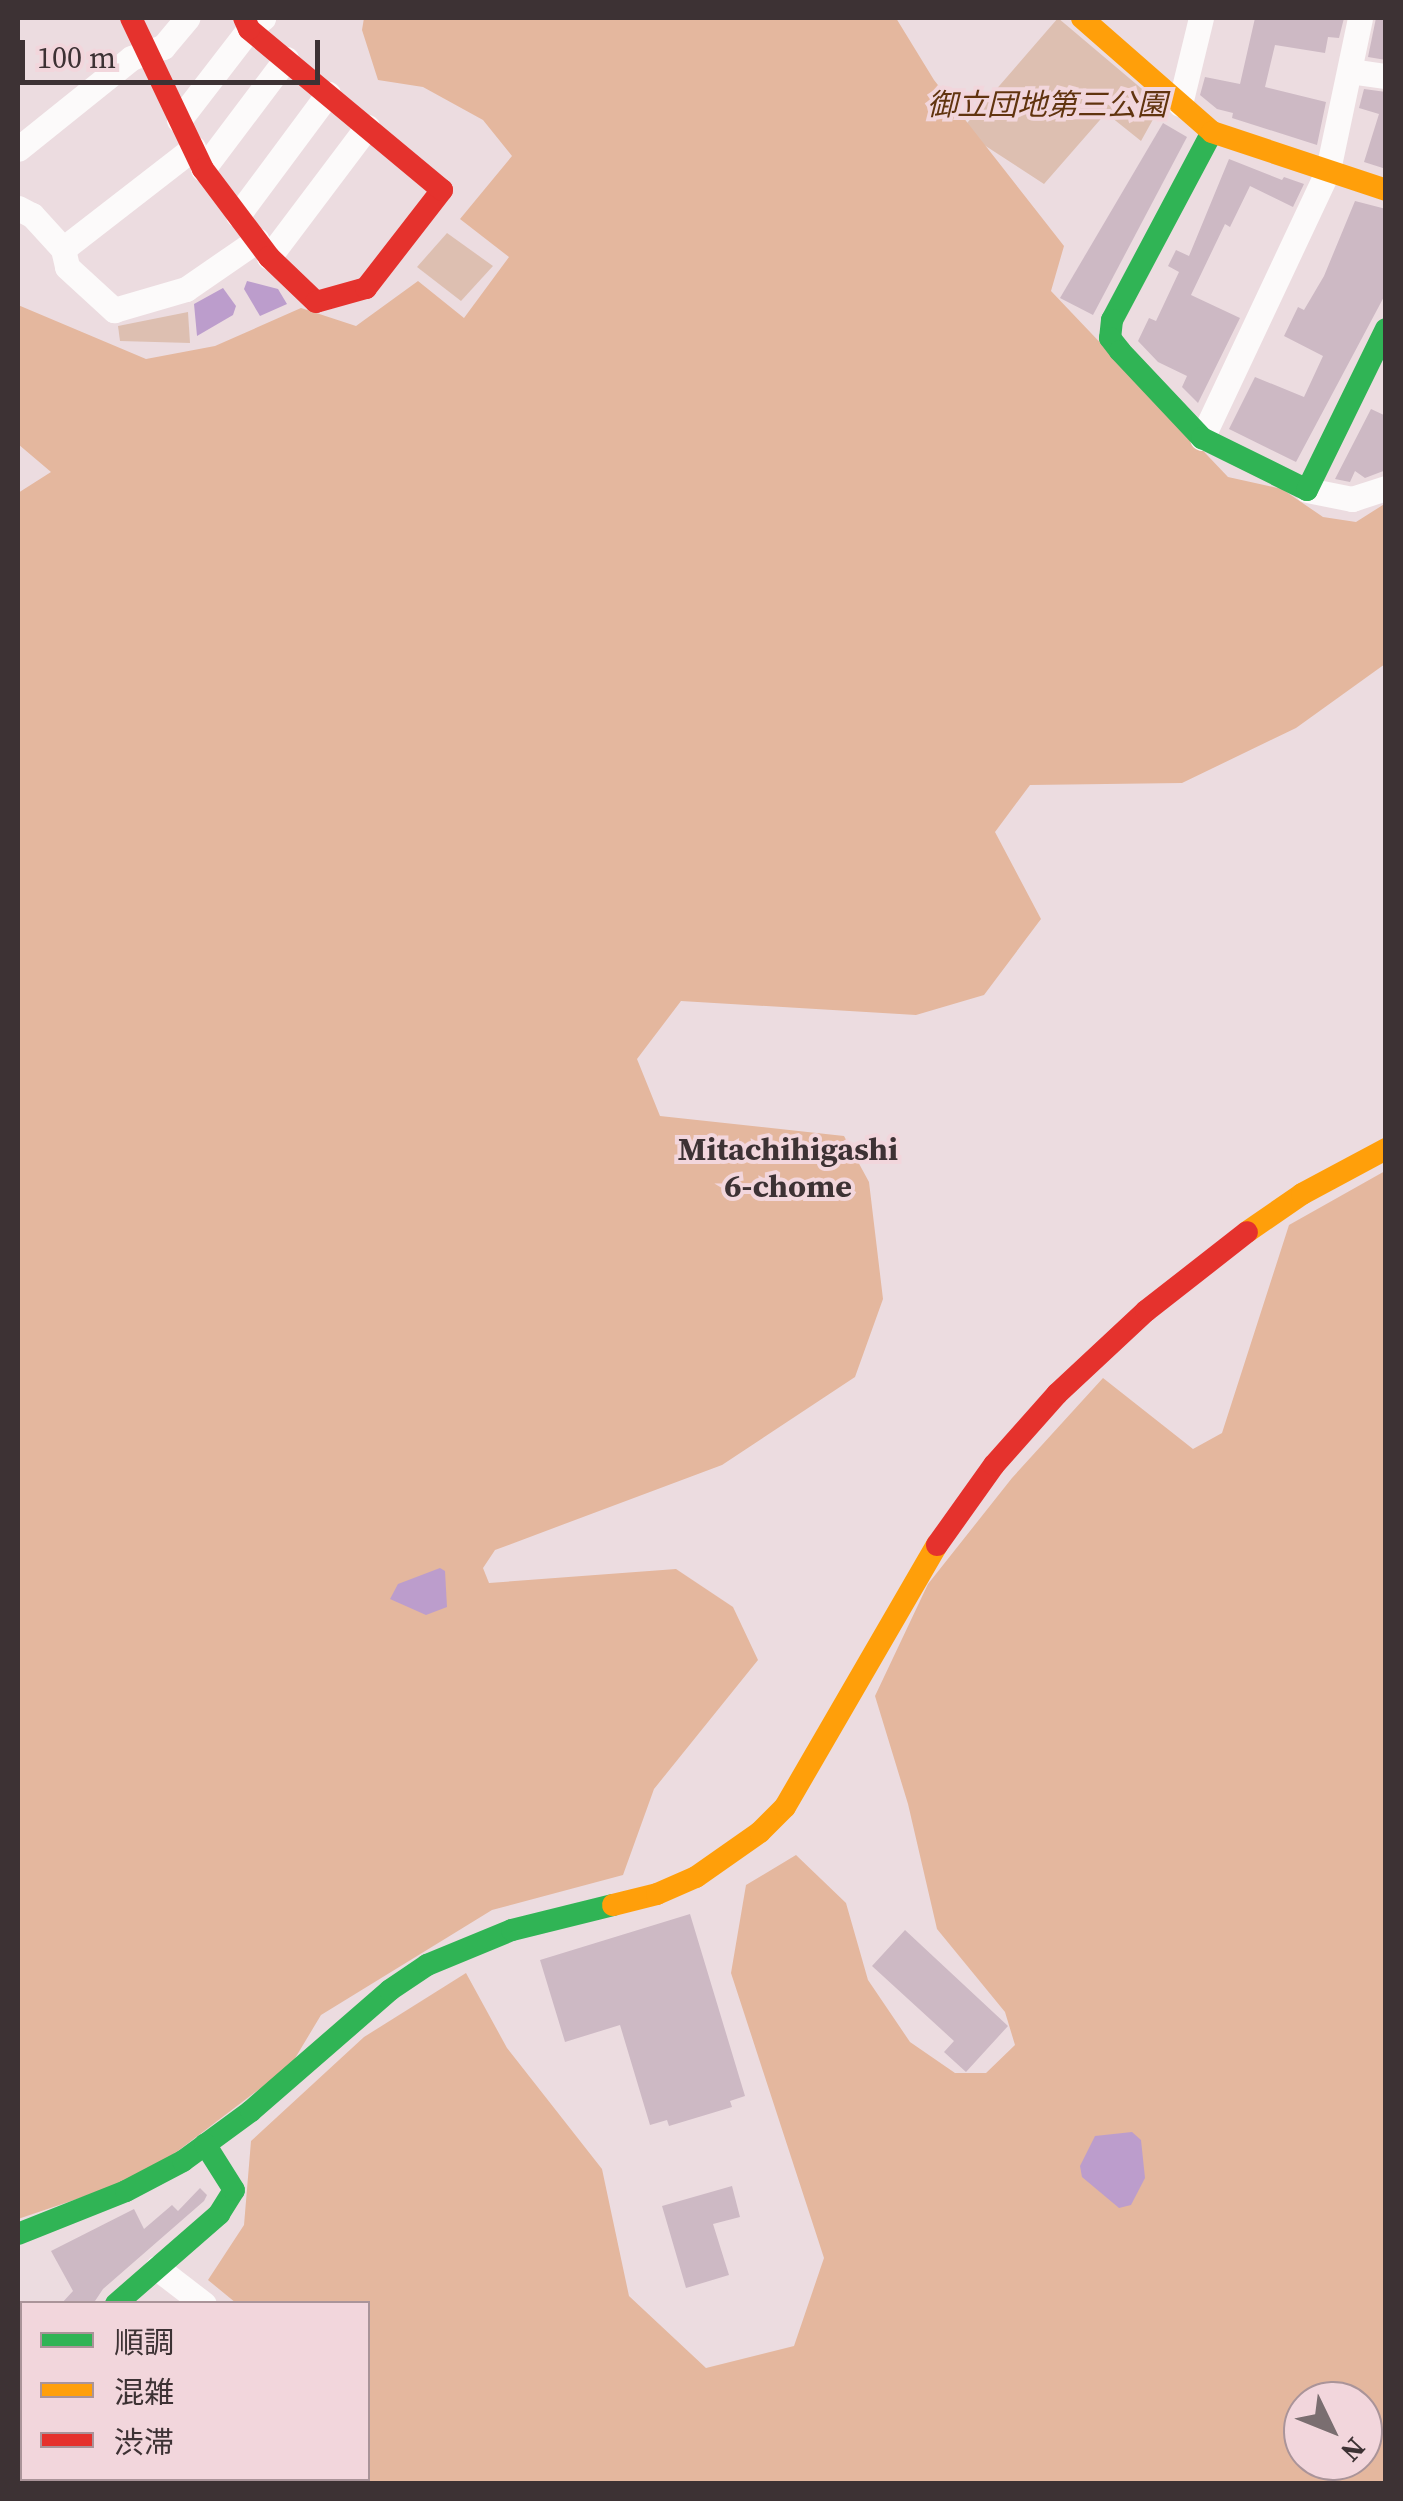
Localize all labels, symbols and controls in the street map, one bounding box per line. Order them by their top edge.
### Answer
scale bar [25,20,325,82]
text: 100 m [37,37,116,78]
park label: 御立団地第三公園 [927,87,1167,123]
district label: Mitachihigashi 6-chome [678,1131,898,1206]
legend [20,2301,370,2481]
text: 順調 [114,2322,174,2363]
text: 混雑 [114,2372,174,2413]
north arrow [1283,2381,1383,2481]
text: 渋滞 [114,2422,174,2463]
text: N [1333,2430,1374,2471]

